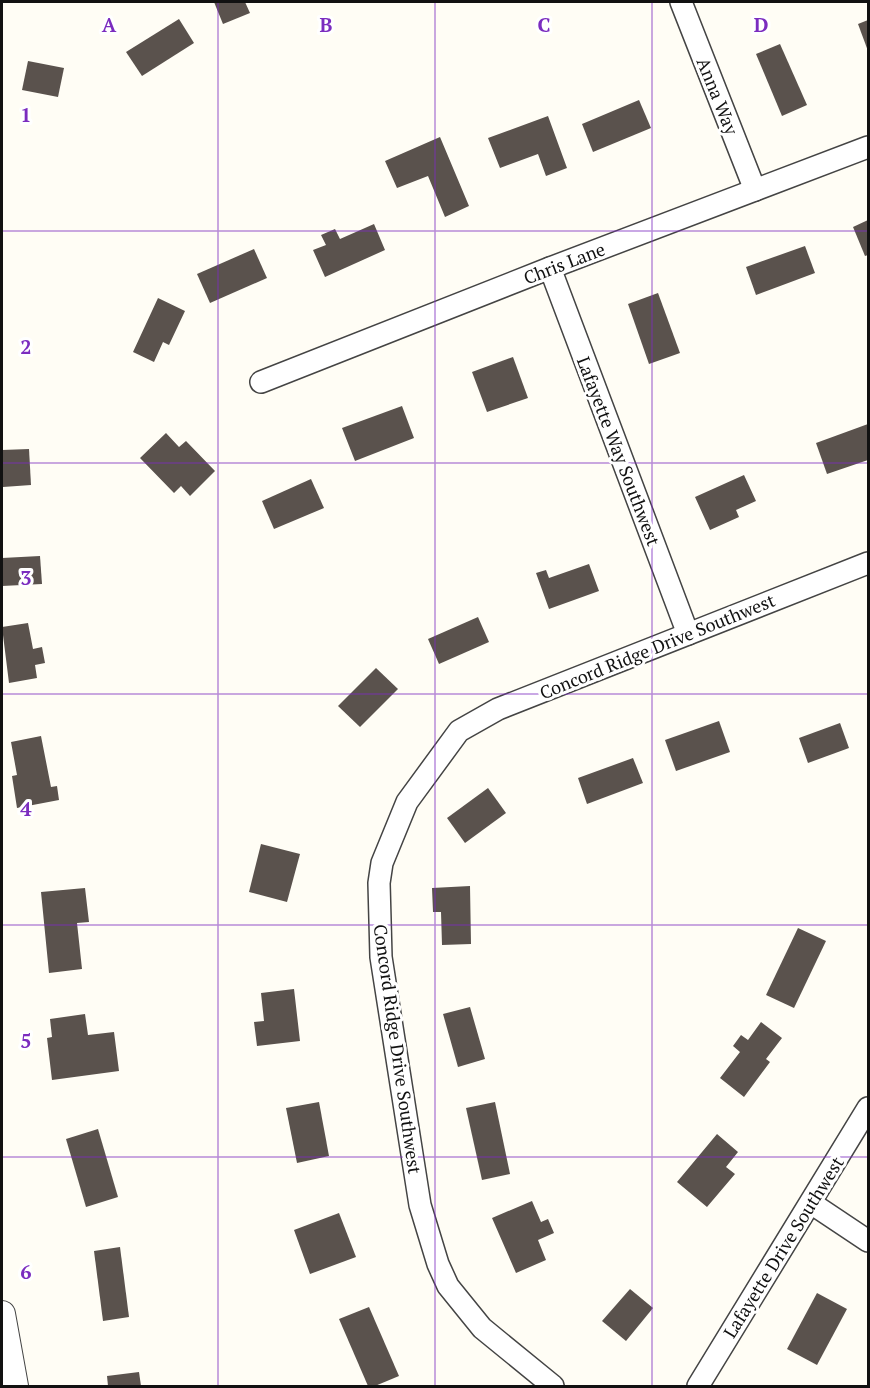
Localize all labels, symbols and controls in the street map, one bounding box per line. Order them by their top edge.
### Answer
text: A [102,11,117,38]
text: B [320,11,333,38]
text: C [537,11,551,38]
text: D [754,11,768,38]
street label: Anna Way [692,54,745,139]
text: 1 [20,101,32,128]
street label: Chris Lane [520,236,608,290]
text: 2 [20,333,32,360]
street label: Lafayette Way Southwest [572,353,666,549]
text: 3 [20,564,32,591]
street label: Concord Ridge Drive Southwest [536,588,779,704]
text: 4 [20,795,32,822]
street label: Concord Ridge Drive Southwest [369,923,427,1176]
text: 5 [20,1027,32,1054]
street label: Lafayette Drive Southwest [717,1151,849,1342]
text: 6 [20,1258,32,1285]

